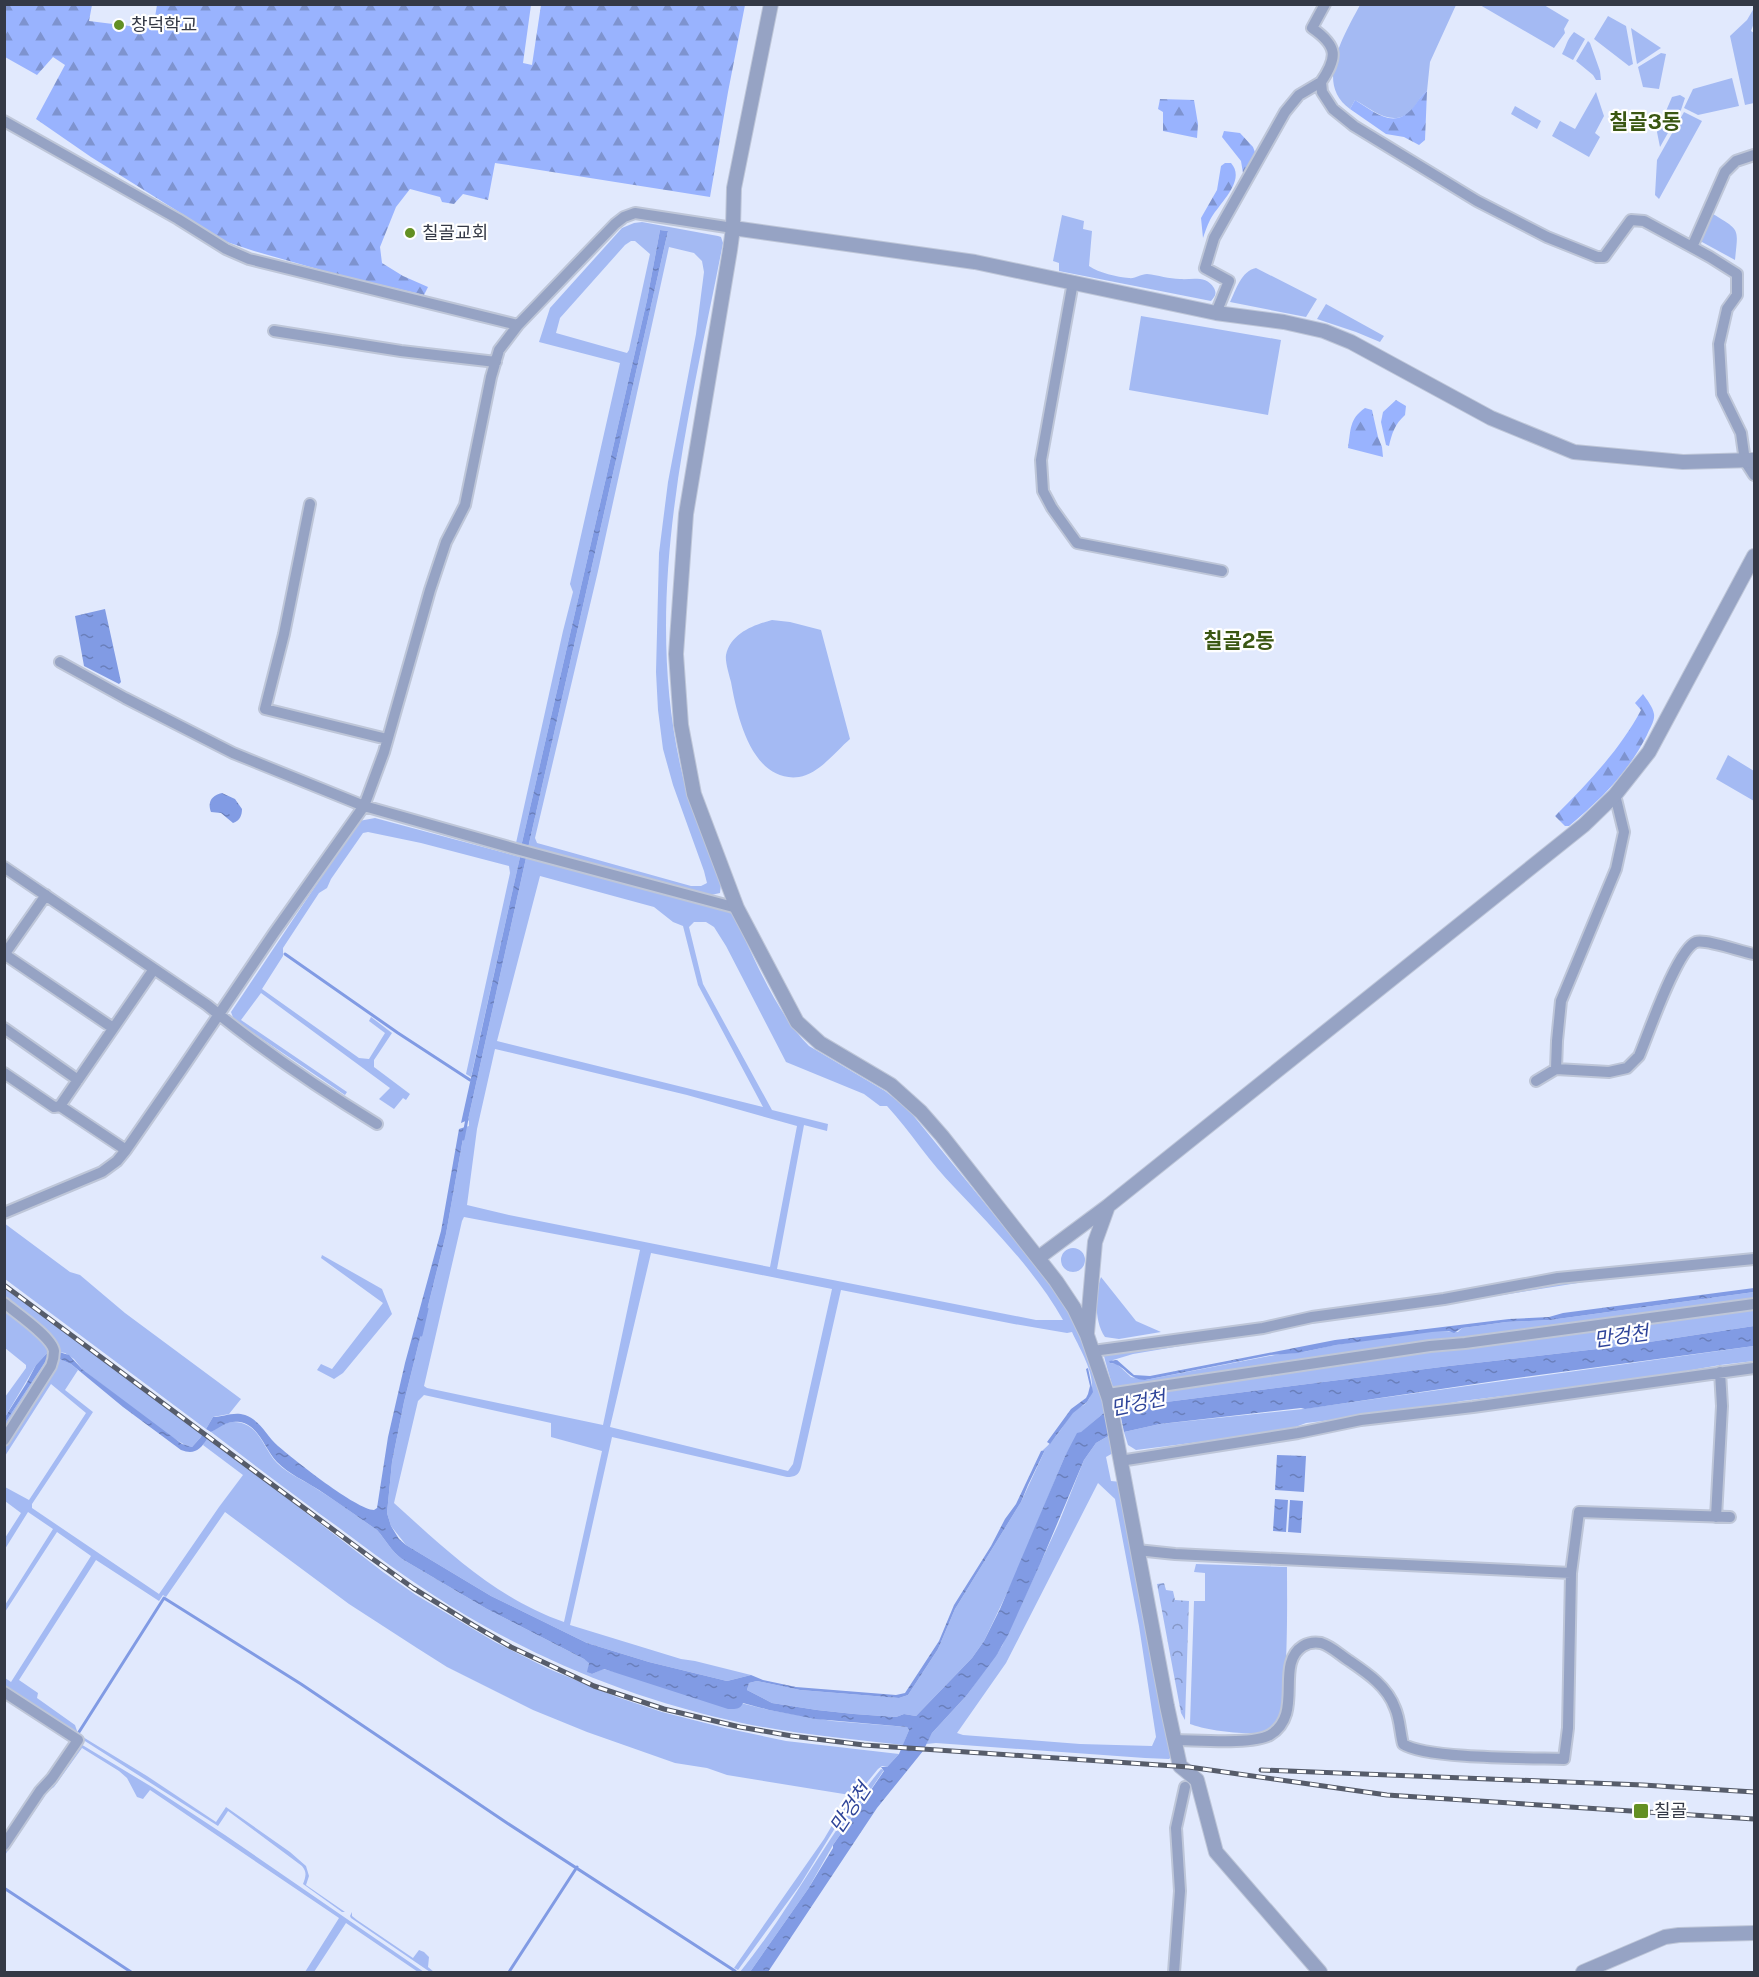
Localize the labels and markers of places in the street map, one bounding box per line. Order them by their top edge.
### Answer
place label: 창덕학교 [131,14,197,35]
marker: 창덕학교 [112,18,126,32]
place label: 칠골교회 [422,222,488,243]
marker: 칠골교회 [403,226,417,240]
place label: 칠골 [1654,1800,1687,1821]
marker: 칠골 [1632,1802,1650,1820]

